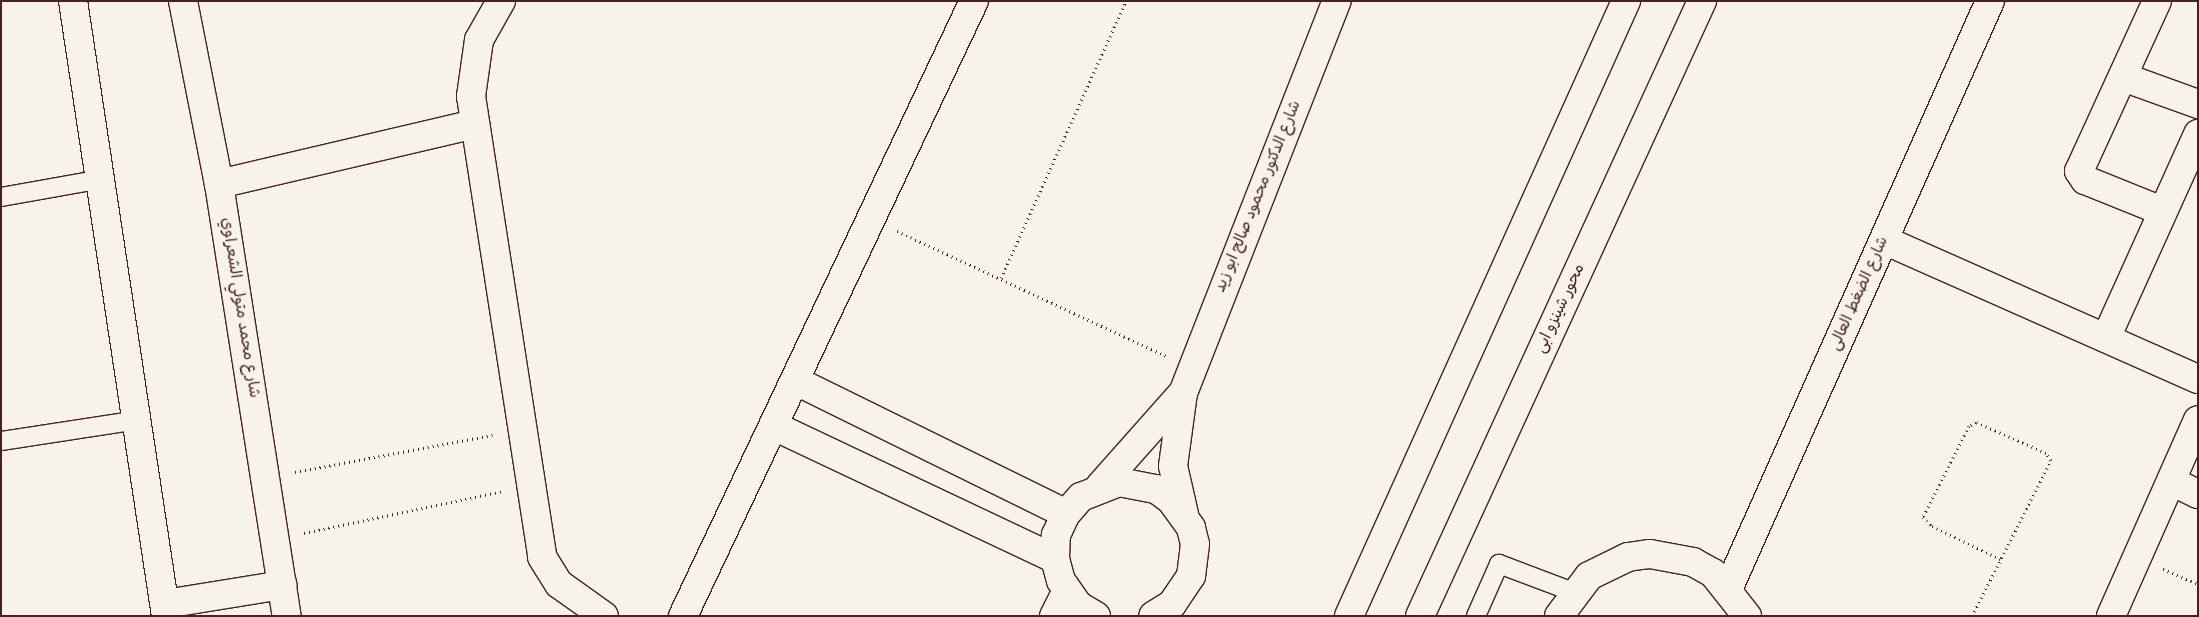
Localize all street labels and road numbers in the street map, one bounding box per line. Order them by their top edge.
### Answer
street label: شارع الدكتور محمود صالح ابو زيد [1212,98,1306,296]
street label: شارع محمد متولي الشعراوي [215,216,263,400]
street label: شارع الضغط العالى [1826,234,1894,354]
street label: محور شينزو ابى [1532,261,1590,357]

